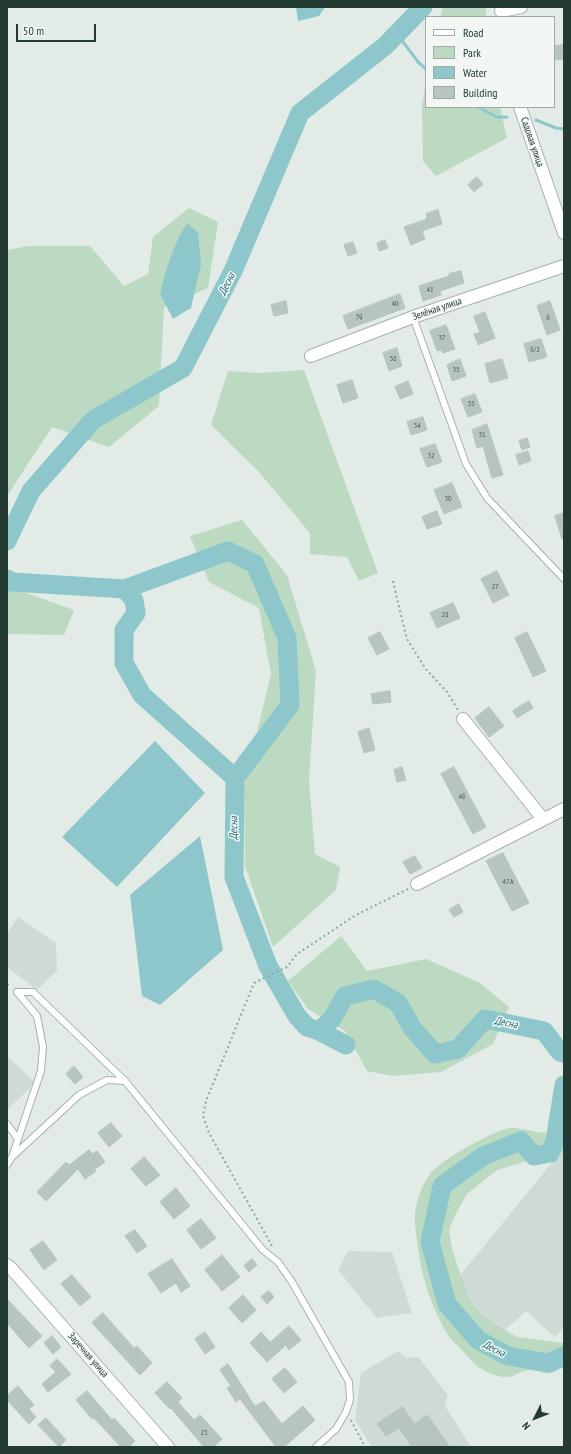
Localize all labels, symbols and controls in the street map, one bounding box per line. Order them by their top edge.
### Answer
scale bar [18,16,98,42]
legend [425,16,555,108]
text: 50 m [23,23,44,38]
text: Road [463,25,483,40]
text: Park [463,45,481,60]
text: Water [463,65,487,80]
text: Building [463,85,498,100]
street label: Садовая улица [518,116,546,168]
water label: Десна [216,271,238,297]
house number: 41 [426,285,434,295]
street label: Зелёная улица [411,295,463,323]
house number: 40 [391,299,399,309]
house number: 39 [355,312,363,322]
house number: 6 [546,313,550,323]
house number: 37 [438,333,446,343]
house number: 6/2 [530,345,540,355]
house number: 38 [389,354,397,364]
house number: 35 [452,365,460,375]
house number: 33 [467,399,475,409]
house number: 34 [413,421,421,431]
house number: 31 [478,430,486,440]
house number: 32 [427,451,435,461]
house number: 30 [444,494,452,504]
house number: 27 [491,582,499,592]
house number: 28 [441,610,449,620]
house number: 46 [458,792,466,802]
water label: Десна [227,816,241,840]
house number: 47А [503,877,513,887]
water label: Десна [493,1014,519,1032]
street label: Заречная улица [65,1330,111,1380]
water label: Десна [481,1338,507,1360]
north arrow [515,1398,555,1438]
text: N [519,1419,533,1433]
house number: 23 [200,1428,208,1438]

